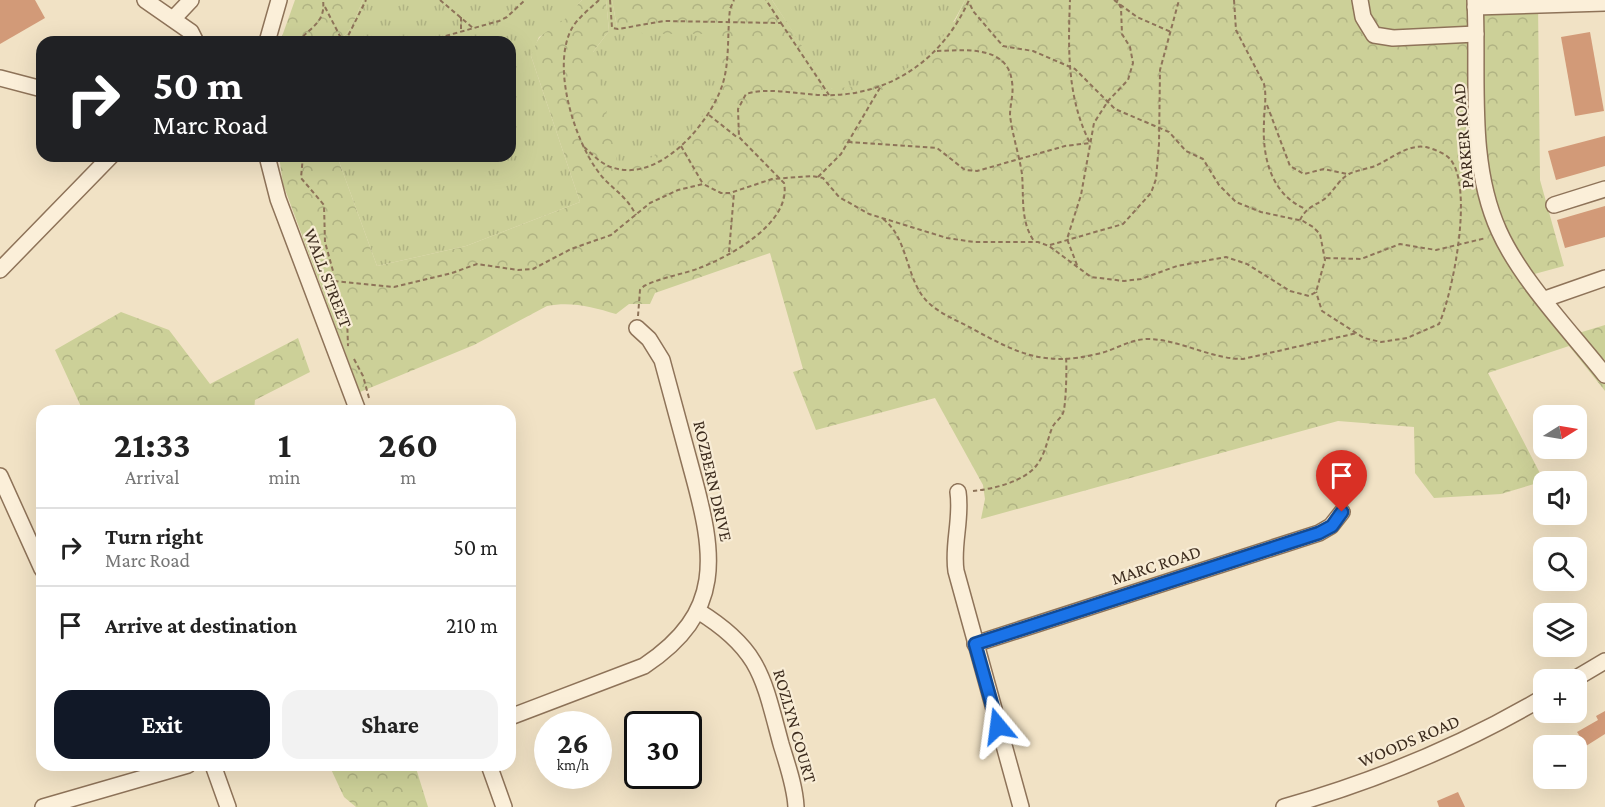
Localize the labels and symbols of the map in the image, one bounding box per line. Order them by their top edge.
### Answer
street label: PARKER ROAD [1448,82,1478,190]
street label: WALL STREET [300,225,356,331]
north arrow [1533,405,1587,459]
street label: ROZBERN DRIVE [689,419,737,544]
pin [1316,450,1367,512]
street label: MARC ROAD [1109,541,1203,589]
street label: ROZLYN COURT [769,667,821,785]
position arrow [966,694,1030,758]
speed limit sign: 30 [624,711,702,789]
street label: WOODS ROAD [1355,711,1463,771]

